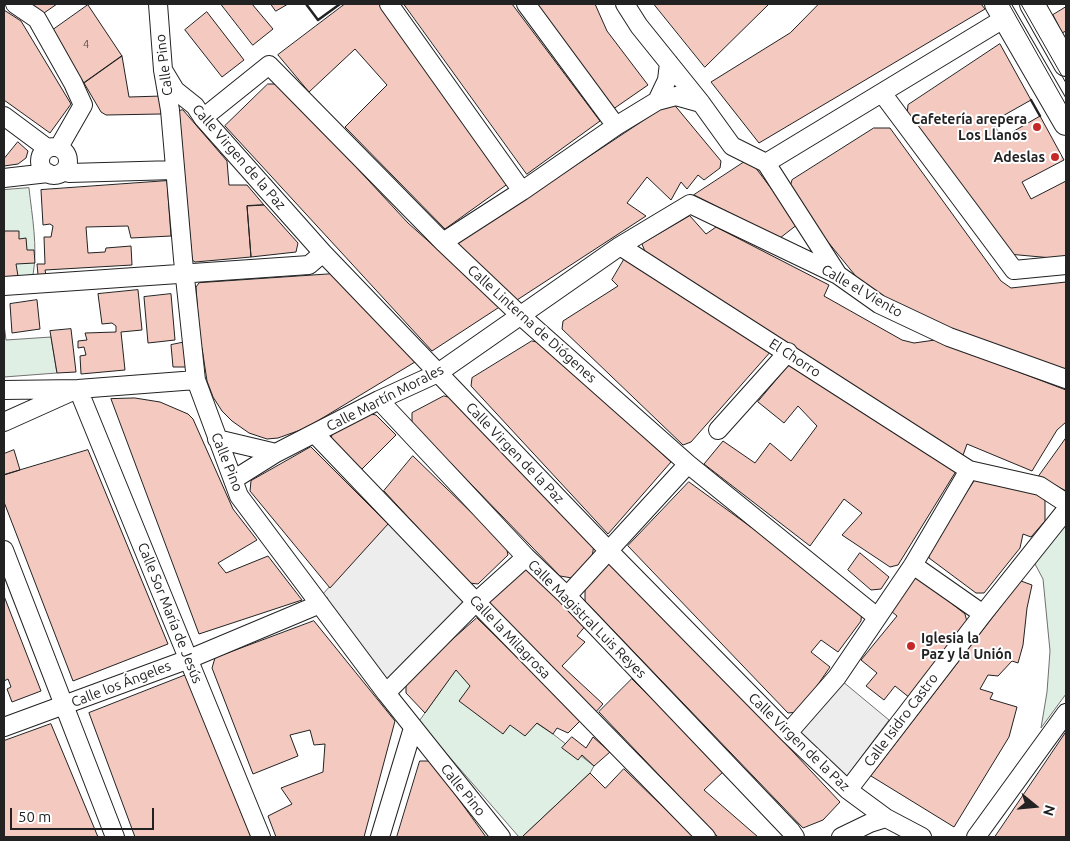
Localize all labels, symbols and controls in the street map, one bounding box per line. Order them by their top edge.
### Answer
street label: Calle Pino [152,33,176,97]
house number: 4 [83,37,89,51]
street label: Calle Virgen de la Paz [189,101,289,213]
place label: Cafetería arepera Los Llanos [911,111,1027,144]
marker: Cafetería arepera Los Llanos [1031,121,1043,133]
place label: Adeslas [994,149,1045,165]
marker: Adeslas [1049,151,1061,163]
street label: Calle el Viento [818,261,906,321]
street label: Calle Linterna de Diógenes [464,262,600,386]
street label: El Chorro [766,335,824,381]
street label: Calle Martín Morales [324,361,446,435]
street label: Calle Virgen de la Paz [462,399,568,507]
street label: Calle Pino [208,430,246,494]
street label: Calle Sor María de Jesús [134,540,206,686]
street label: Calle Magistral Luis Reyes [524,556,650,682]
street label: Calle la Milagrosa [466,592,554,682]
place label: Iglesia la Paz y la Unión [921,630,1012,662]
marker: Iglesia la Paz y la Unión [905,640,917,652]
street label: Calle los Ángeles [69,657,173,711]
street label: Calle Isidro Castro [860,670,942,770]
street label: Calle Virgen de la Paz [745,689,853,795]
street label: Calle Pino [437,761,489,819]
north arrow [1010,781,1060,831]
scale bar [12,798,156,830]
text: N [1040,803,1059,818]
text: 50 m [18,808,51,825]

